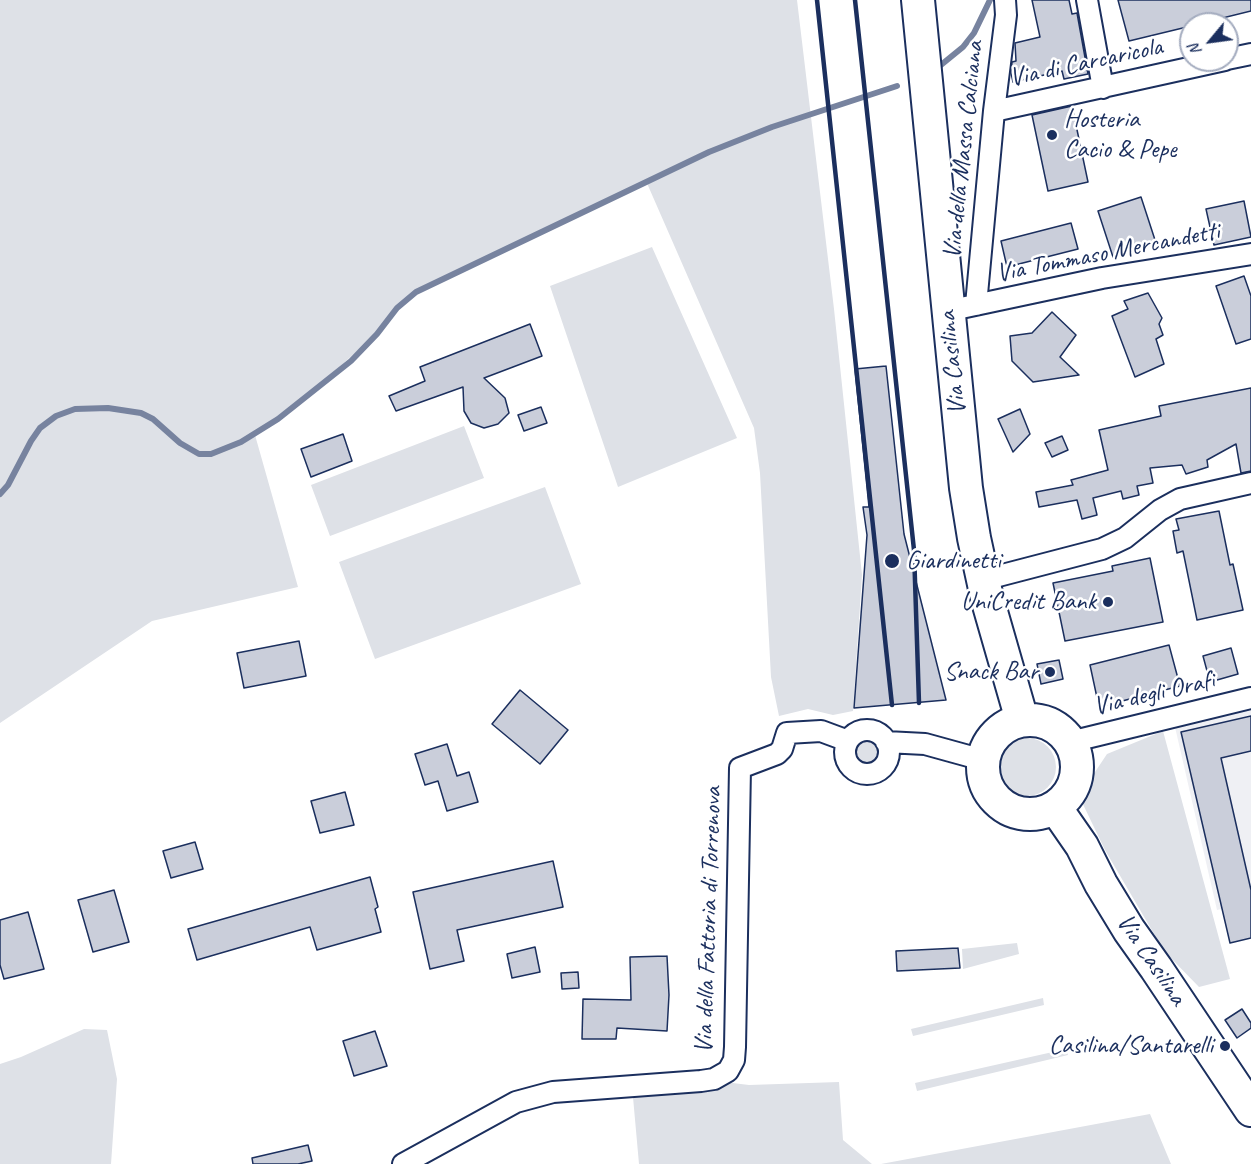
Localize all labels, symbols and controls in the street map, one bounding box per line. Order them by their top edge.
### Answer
north arrow [1179,12,1239,72]
street label: Via di Carcaricola [1007,32,1165,94]
street label: Via della Massa Calciana [937,40,991,260]
text: N [1184,41,1206,59]
place label: Hosteria Cacio & Pepe [1064,104,1176,166]
marker: Hosteria Cacio & Pepe [1045,128,1059,142]
street label: Via Tommaso Mercandetti [994,216,1222,290]
street label: Via Casilina [932,310,974,416]
place label: Giardinetti [906,545,1001,577]
marker: Giardinetti [883,552,901,570]
place label: UniCredit Bank [961,586,1096,618]
marker: UniCredit Bank [1101,595,1115,609]
place label: Snack Bar [944,656,1038,688]
marker: Snack Bar [1043,665,1057,679]
street label: Via degli Orafi [1090,665,1218,723]
street label: Via della Fattoria di Torrenova [689,786,729,1054]
street label: Via Casilina [1109,908,1193,1012]
place label: Casilina/Santarelli [1049,1030,1213,1062]
marker: Casilina/Santarelli [1218,1039,1232,1053]

